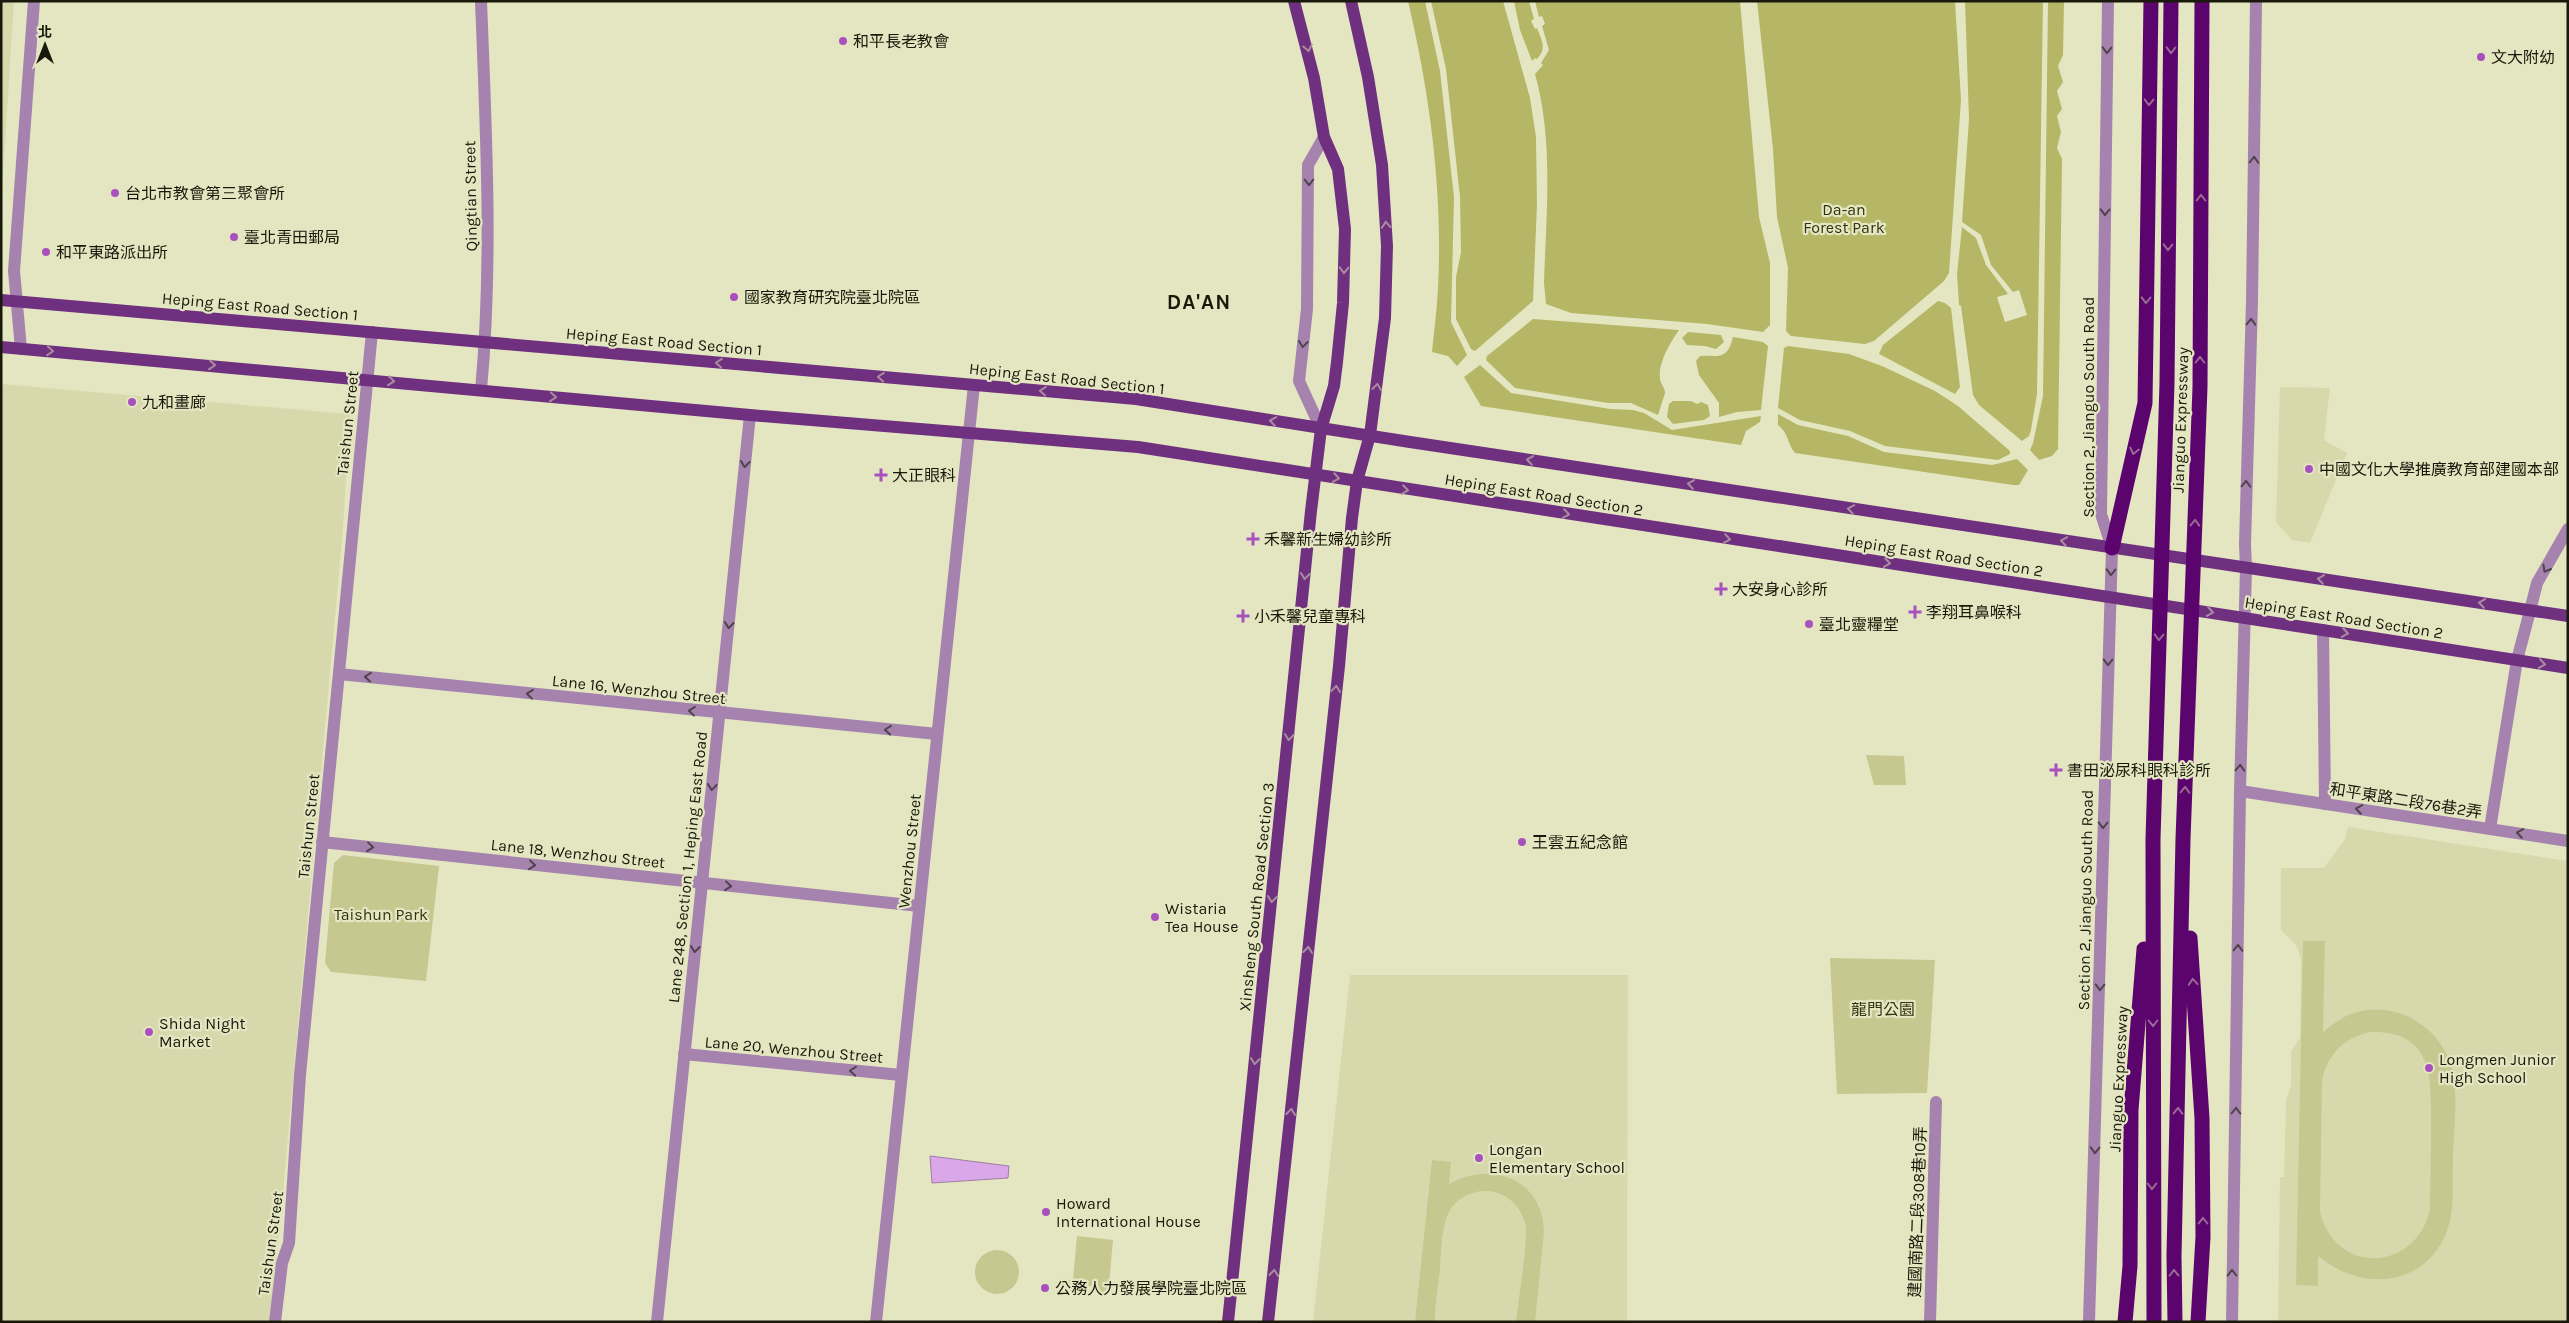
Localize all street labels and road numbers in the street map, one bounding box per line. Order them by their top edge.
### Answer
street label: Qingtian Street [460,140,481,252]
street label: Heping East Road Section 1 [161,288,359,325]
street label: Section 2, Jianguo South Road [2079,297,2098,517]
street label: Heping East Road Section 1 [565,323,763,360]
street label: Jianguo Expressway [2168,346,2193,493]
street label: Heping East Road Section 1 [968,359,1166,398]
street label: Taishun Street [333,370,362,476]
street label: Heping East Road Section 2 [1443,469,1644,520]
street label: Heping East Road Section 2 [1843,530,2044,581]
street label: Heping East Road Section 2 [2243,592,2444,643]
street label: Lane 16, Wenzhou Street [551,671,727,708]
street label: Lane 248, Section 1, Heping East Road [664,730,711,1004]
street label: Taishun Street [294,773,323,879]
street label: 和平東路二段76巷2弄 [2328,779,2483,822]
street label: Xinsheng South Road Section 3 [1235,782,1278,1013]
street label: Section 2, Jianguo South Road [2074,789,2097,1011]
street label: Wenzhou Street [894,793,925,909]
street label: Lane 18, Wenzhou Street [490,835,666,872]
street label: Jianguo Expressway [2105,1005,2132,1153]
street label: Lane 20, Wenzhou Street [704,1032,884,1067]
street label: 建國南路二段308巷10弄 [1905,1126,1930,1298]
street label: Taishun Street [254,1190,287,1297]

